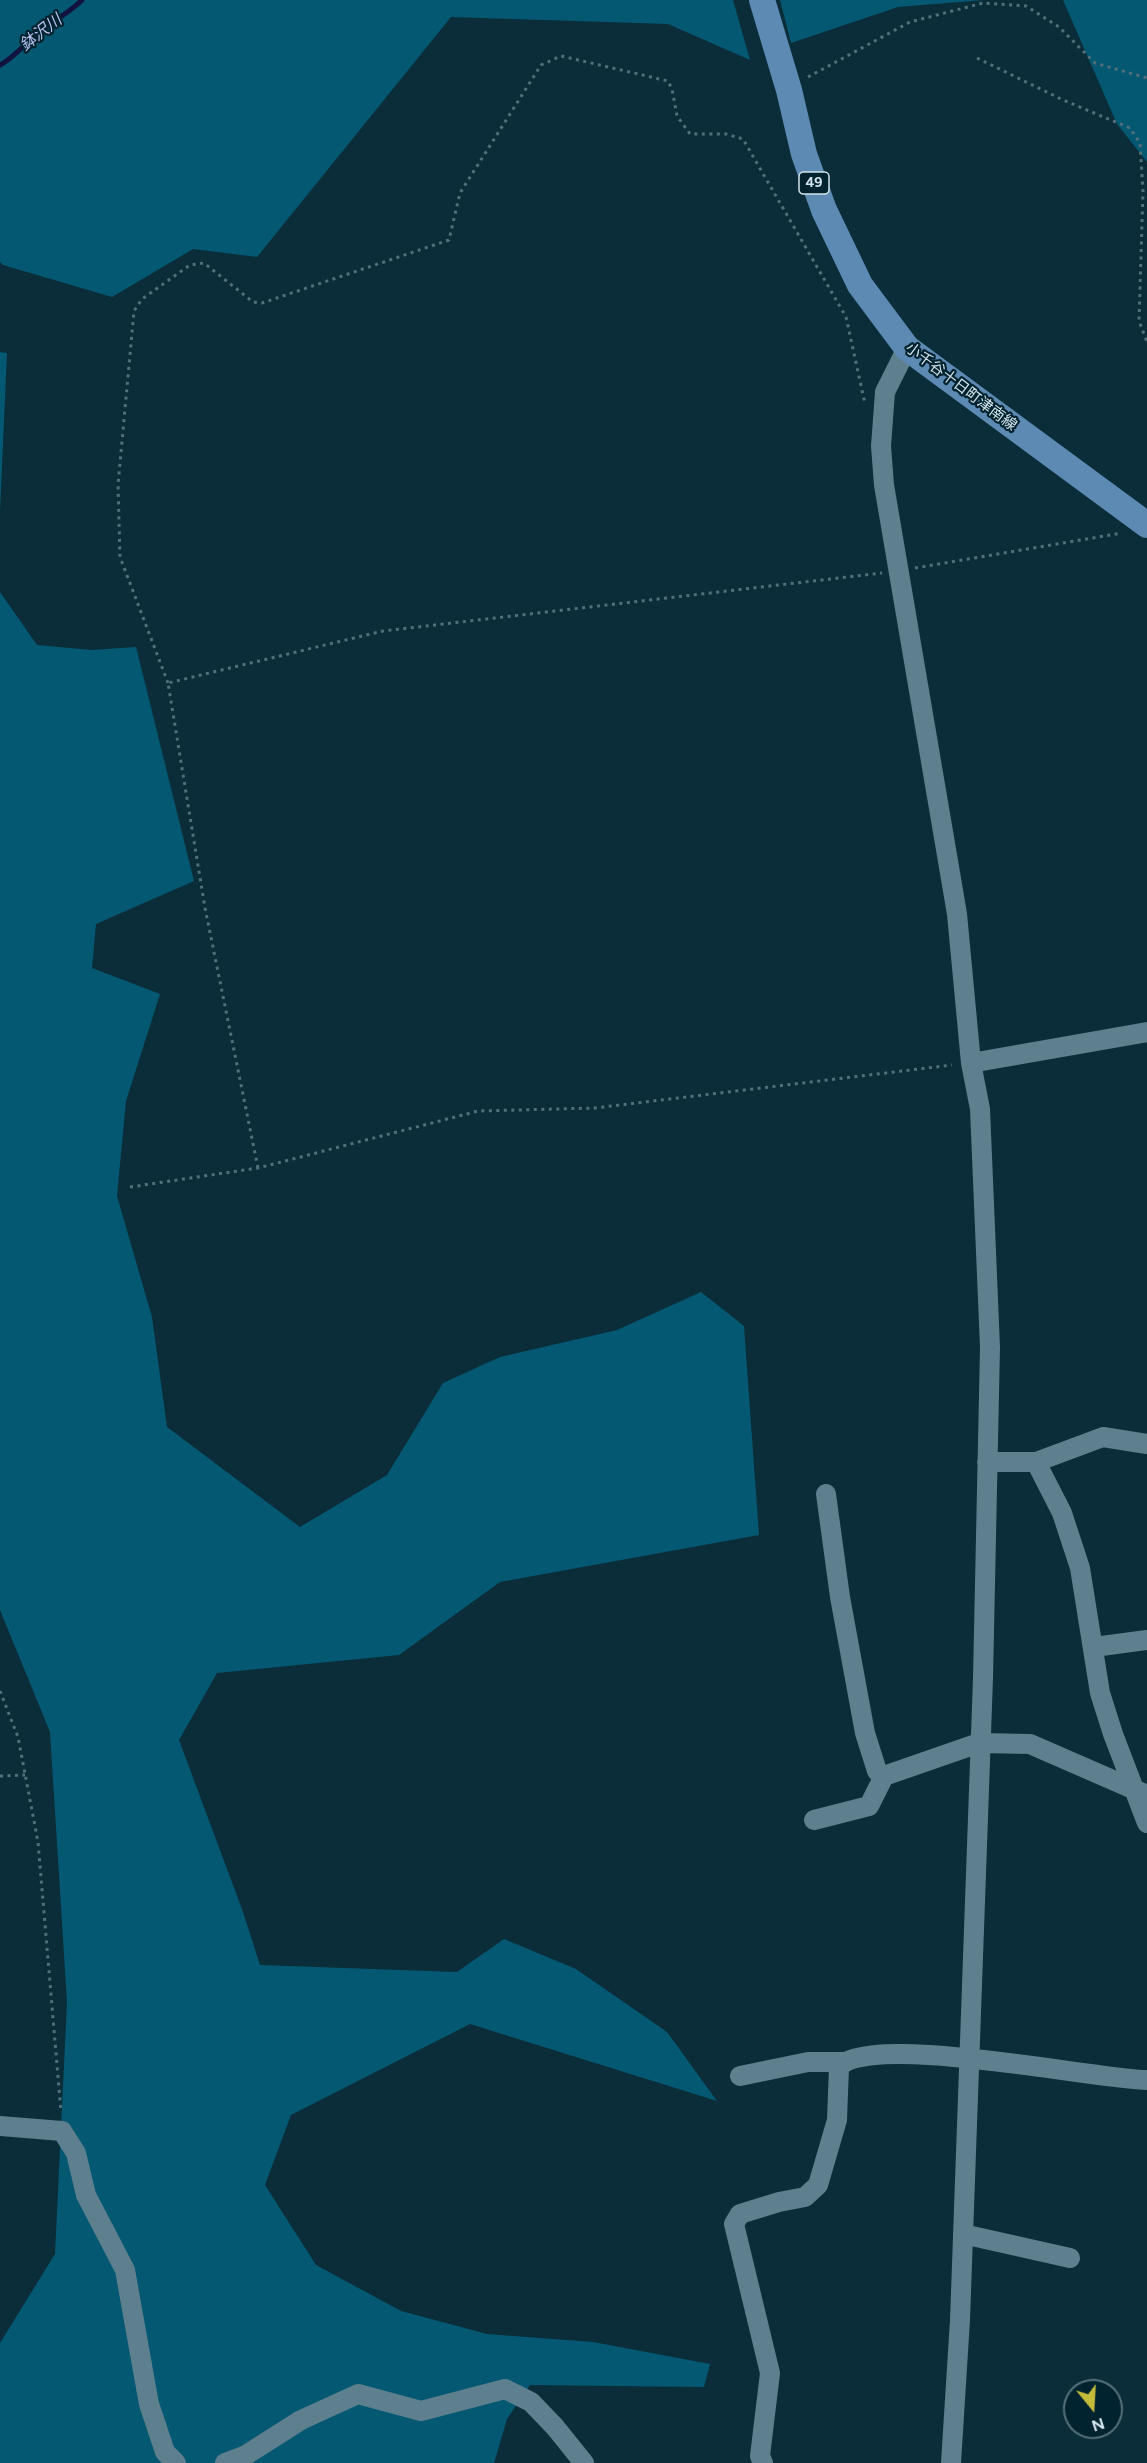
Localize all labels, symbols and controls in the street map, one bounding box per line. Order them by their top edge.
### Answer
water label: 鉢沢川 [16,11,66,55]
road number: 49 [799,172,829,194]
street label: 小千谷十日町津南線 [902,339,1020,435]
north arrow [1063,2379,1123,2439]
text: N [1089,2414,1107,2436]

